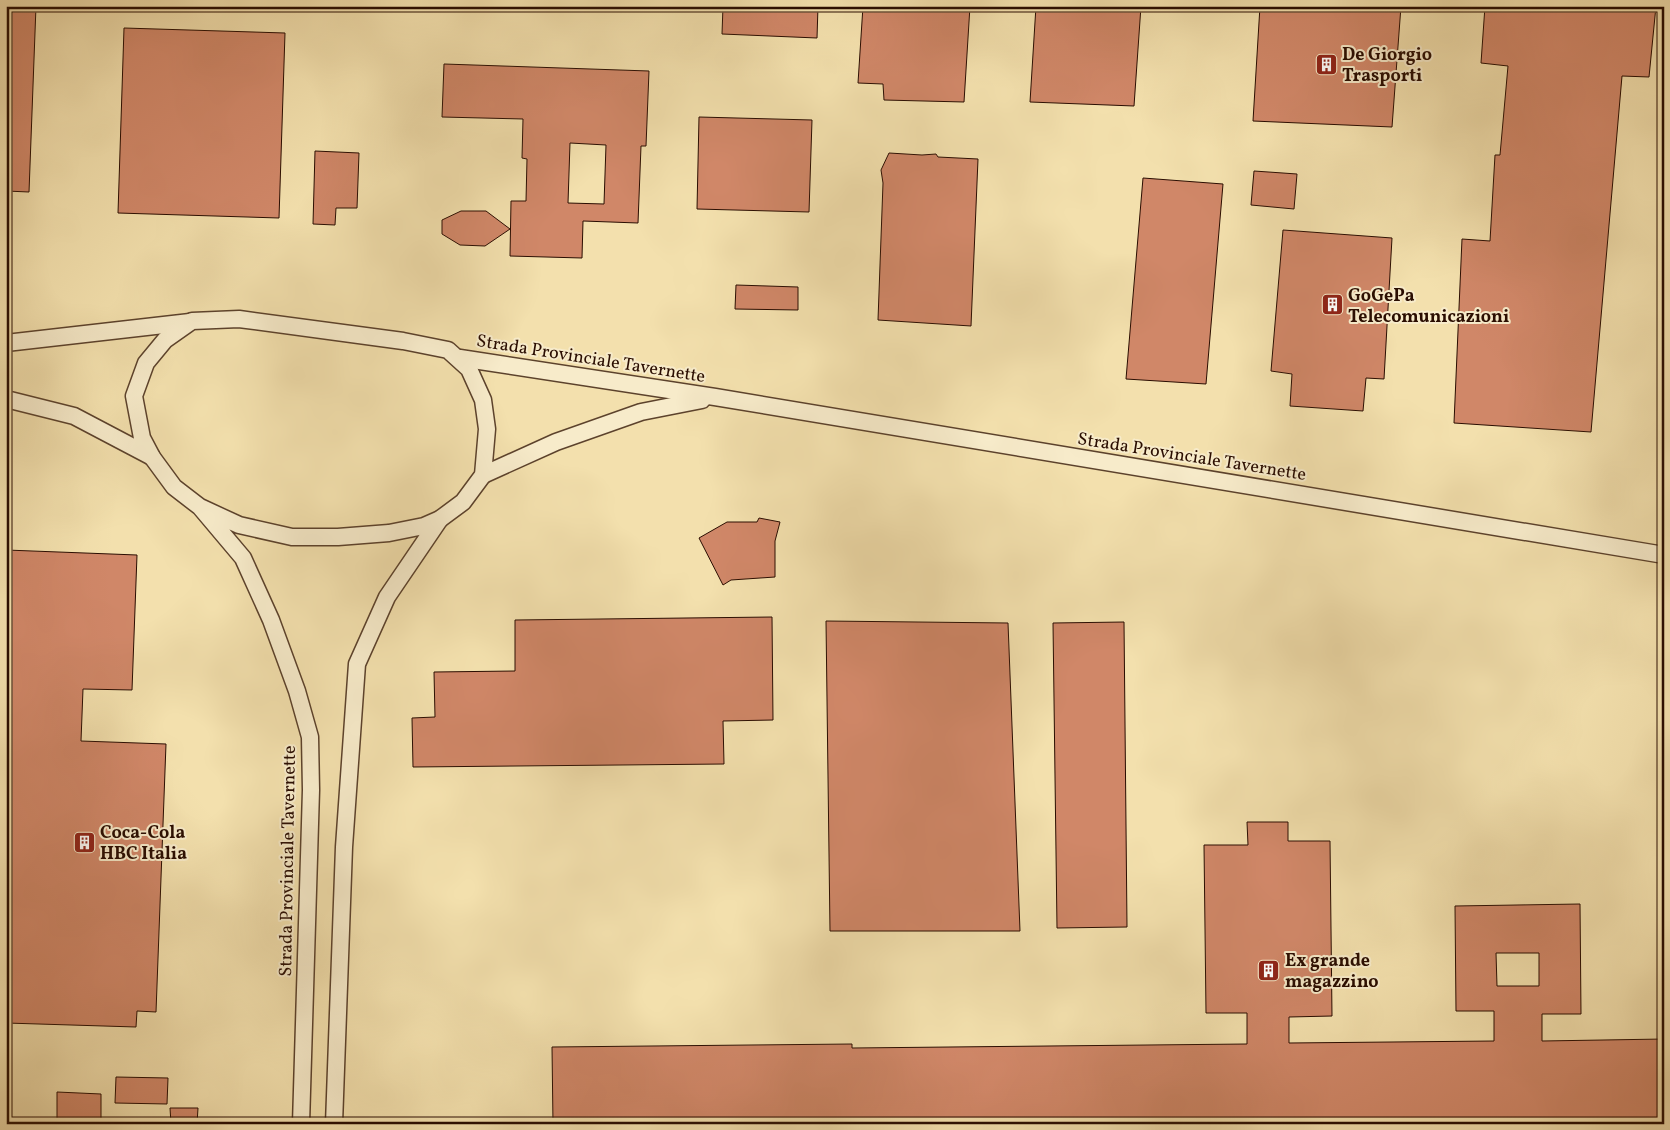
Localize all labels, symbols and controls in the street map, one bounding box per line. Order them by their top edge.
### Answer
place label: De Giorgio Trasporti [1342,43,1432,89]
building icon: De Giorgio Trasporti [1314,52,1338,76]
place label: GoGePa Telecomunicazioni [1348,284,1509,330]
building icon: GoGePa Telecomunicazioni [1320,293,1344,317]
street label: Strada Provinciale Tavernette [475,329,707,390]
street label: Strada Provinciale Tavernette [1076,427,1308,488]
street label: Strada Provinciale Tavernette [274,745,303,977]
place label: Coca-Cola HBC Italia [100,821,187,867]
building icon: Coca-Cola HBC Italia [72,830,96,854]
place label: Ex grande magazzino [1285,949,1379,995]
building icon: Ex grande magazzino [1257,958,1281,982]

